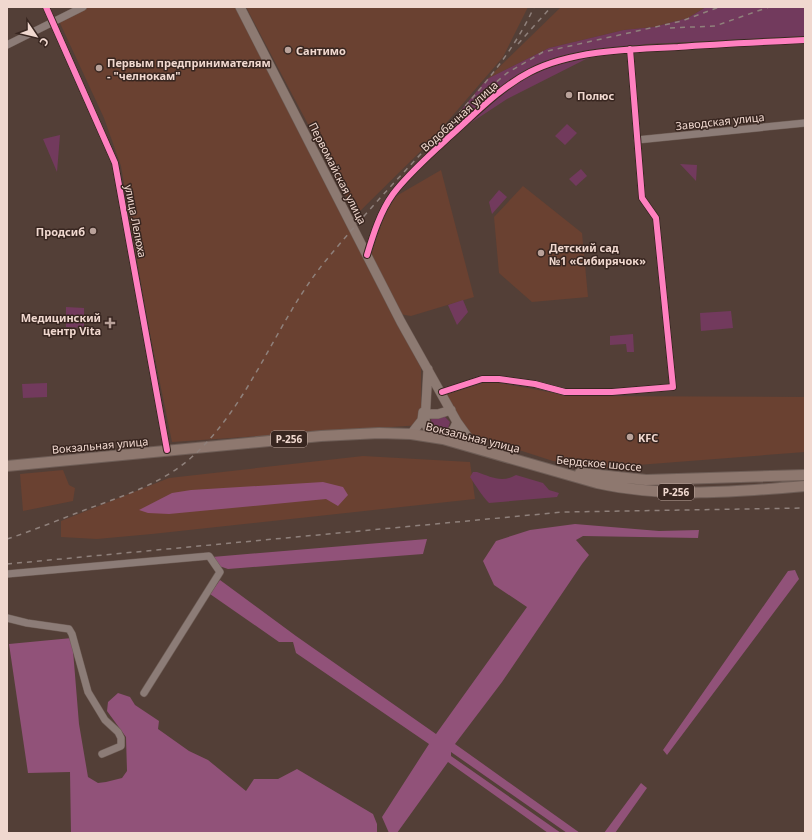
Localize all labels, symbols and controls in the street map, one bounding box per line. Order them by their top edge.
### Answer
north arrow [16,16,56,56]
text: С [36,35,53,49]
place label: Сантимо [296,43,346,58]
marker: Сантимо [283,45,293,55]
place label: Первым предпринимателям - "челнокам" [107,55,271,83]
marker: Первым предпринимателям - "челнокам" [94,63,104,73]
street label: Водобачная улица [417,77,501,155]
place label: Полюс [577,88,614,103]
marker: Полюс [564,90,574,100]
street label: Заводская улица [675,109,765,133]
street label: Первомайская улица [306,119,370,227]
street label: улица Лелюха [122,183,150,259]
place label: Продсиб [36,224,85,239]
marker: Продсиб [88,226,98,236]
place label: Детский сад №1 «Сибирячок» [549,240,646,268]
marker: Детский сад №1 «Сибирячок» [536,248,546,258]
place label: Медицинский центр Vita [21,310,101,338]
marker: Медицинский центр Vita [104,317,116,329]
street label: Вокзальная улица [424,418,522,456]
place label: KFC [638,430,658,445]
road number: Р-256 [271,431,307,447]
marker: KFC [625,432,635,442]
street label: Вокзальная улица [51,433,149,457]
street label: Бердское шоссе [556,452,642,474]
road number: Р-256 [658,484,694,500]

